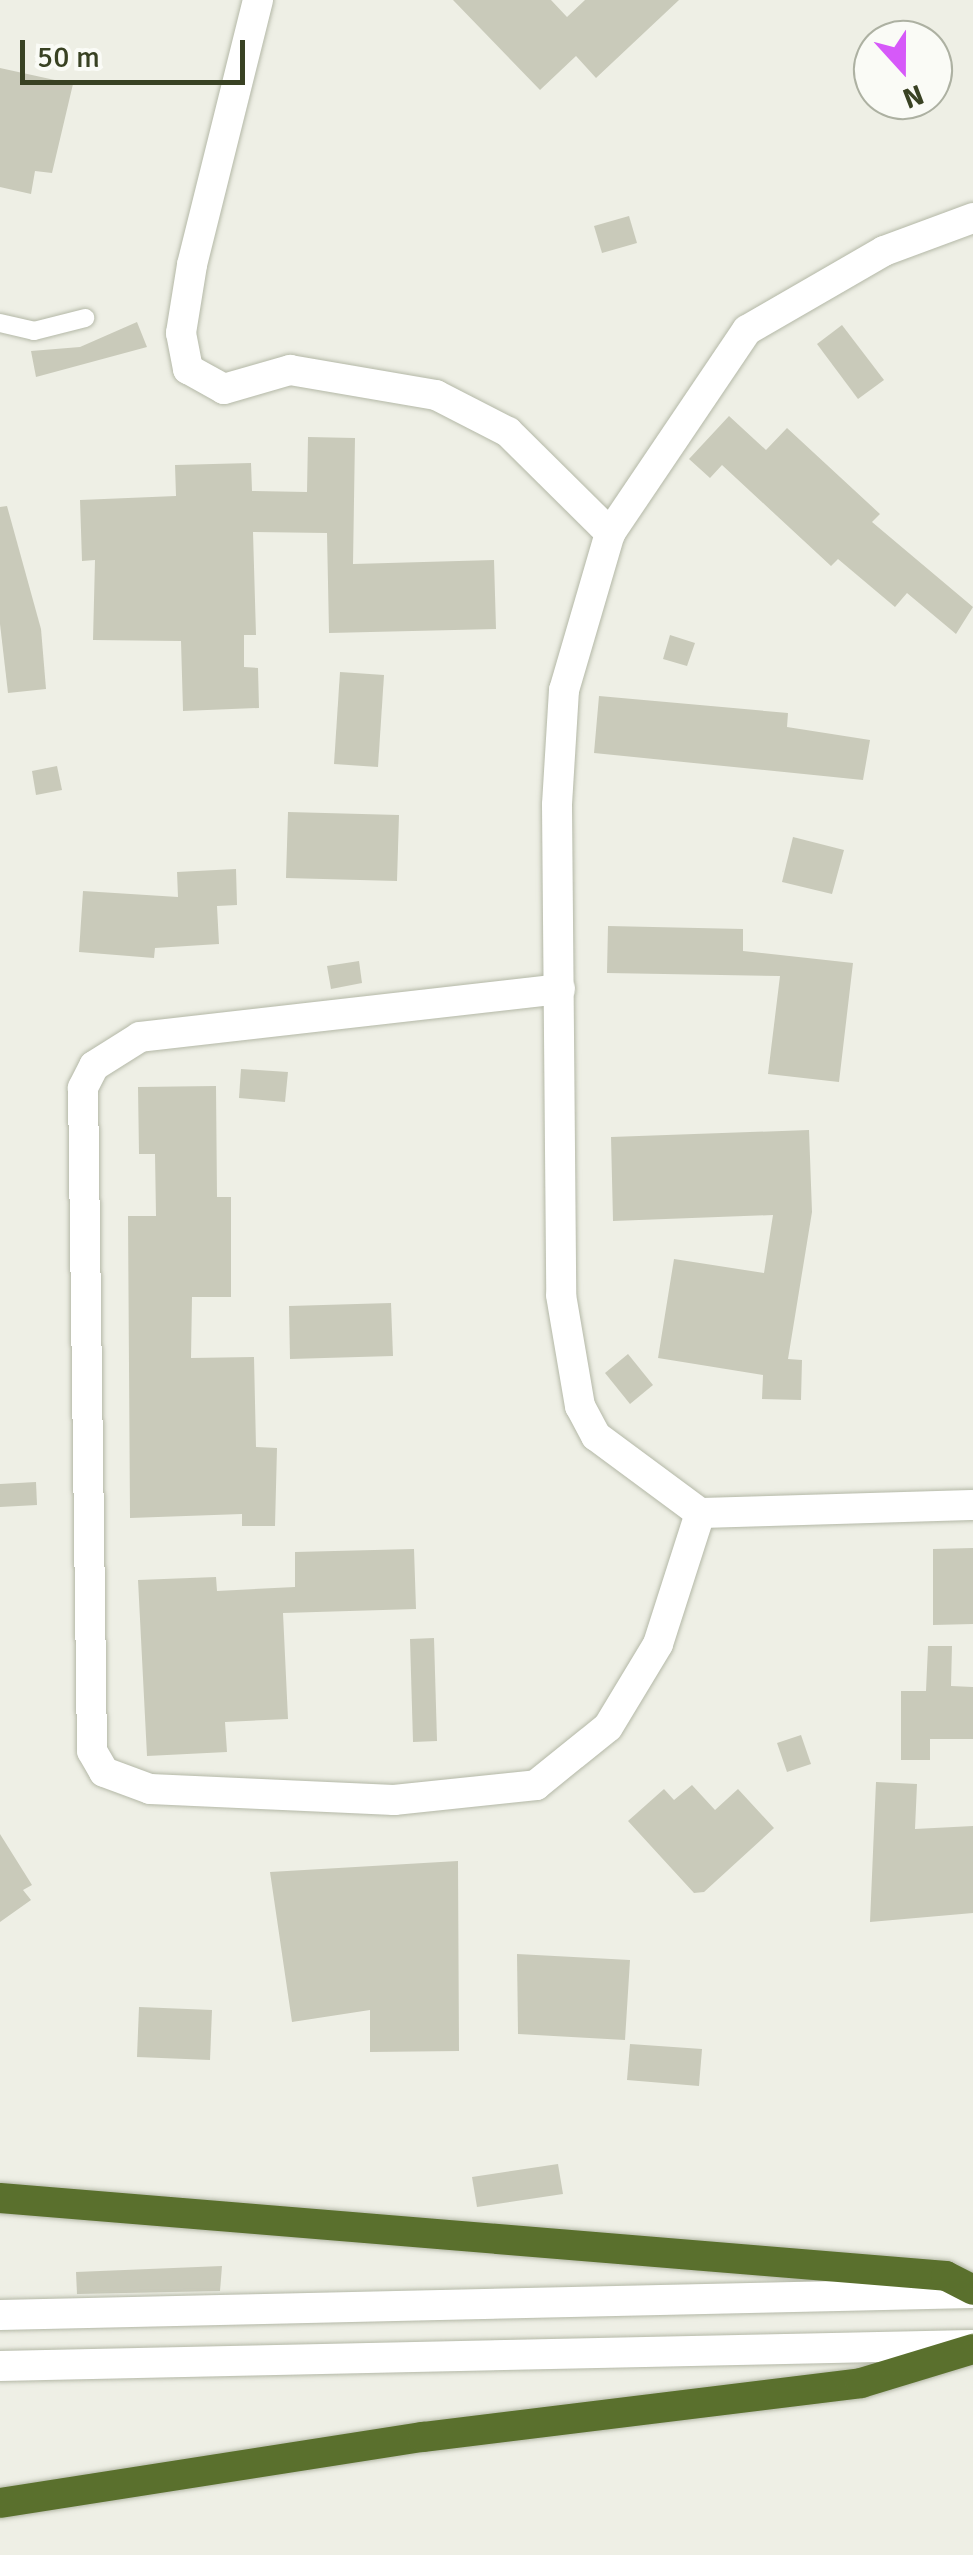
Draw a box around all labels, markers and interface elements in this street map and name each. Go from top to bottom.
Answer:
scale bar [25,20,250,82]
north arrow [853,20,953,120]
text: 50 m [37,39,100,76]
text: N [898,77,928,115]

